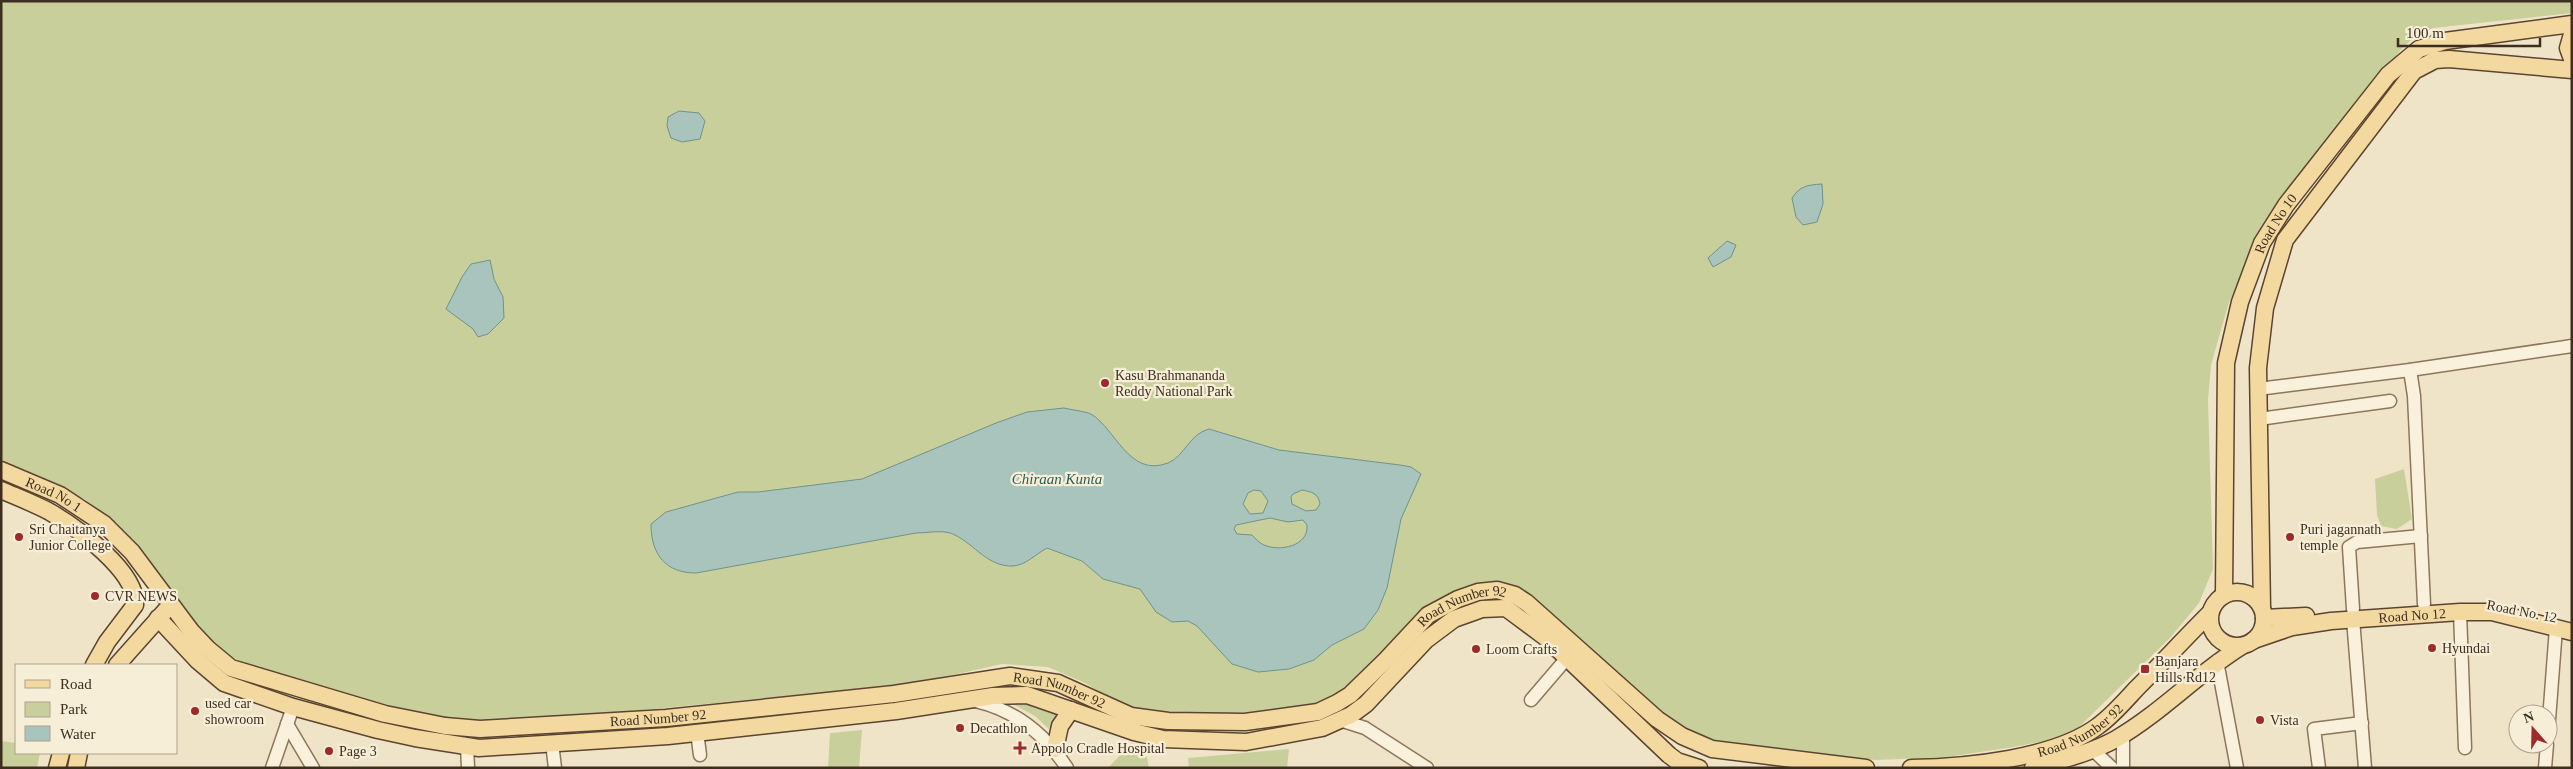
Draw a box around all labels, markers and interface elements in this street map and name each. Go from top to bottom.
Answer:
scale bar [2398,15,2540,47]
text: 100 m [2406,25,2444,41]
street label: Road No 10 [2252,191,2300,256]
place label: Kasu Brahmananda Reddy National Park [1115,368,1232,399]
marker: Kasu Brahmananda Reddy National Park [1099,377,1111,389]
water label: Chiraan Kunta [1012,471,1102,487]
street label: Road No 1 [23,474,84,515]
place label: Sri Chaitanya Junior College [29,522,111,553]
place label: Puri jagannath temple [2300,522,2381,553]
marker: Sri Chaitanya Junior College [13,531,25,543]
marker: Puri jagannath temple [2284,531,2296,543]
street label: Road Number 92 [1414,583,1508,630]
place label: CVR NEWS [105,589,177,604]
marker: CVR NEWS [89,590,101,602]
street label: Road No. 12 [2486,597,2558,626]
street label: Road No 12 [2378,606,2447,626]
place label: Hyundai [2442,641,2490,656]
place label: Loom Crafts [1486,642,1557,657]
marker: Hyundai [2426,642,2438,654]
marker: Loom Crafts [1470,643,1482,655]
place label: Banjara Hills Rd12 [2155,654,2216,685]
marker: Banjara Hills Rd12 [2139,663,2151,675]
legend [15,664,178,754]
street label: Road Number 92 [1012,670,1107,711]
text: Road [60,676,92,692]
place label: used car showroom [205,696,264,727]
text: Park [60,701,88,717]
street label: Road Number 92 [2036,701,2126,760]
north arrow [2508,704,2558,754]
marker: used car showroom [189,705,201,717]
street label: Road Number 92 [610,707,707,729]
text: N [2521,708,2536,726]
place label: Vista [2270,713,2299,728]
marker: Vista [2254,714,2266,726]
place label: Decathlon [970,721,1028,736]
marker: Decathlon [954,722,966,734]
text: Water [60,726,95,742]
marker: Appolo Cradle Hospital [1013,741,1027,755]
place label: Appolo Cradle Hospital [1031,741,1165,756]
place label: Page 3 [339,744,377,759]
marker: Page 3 [323,745,335,757]

